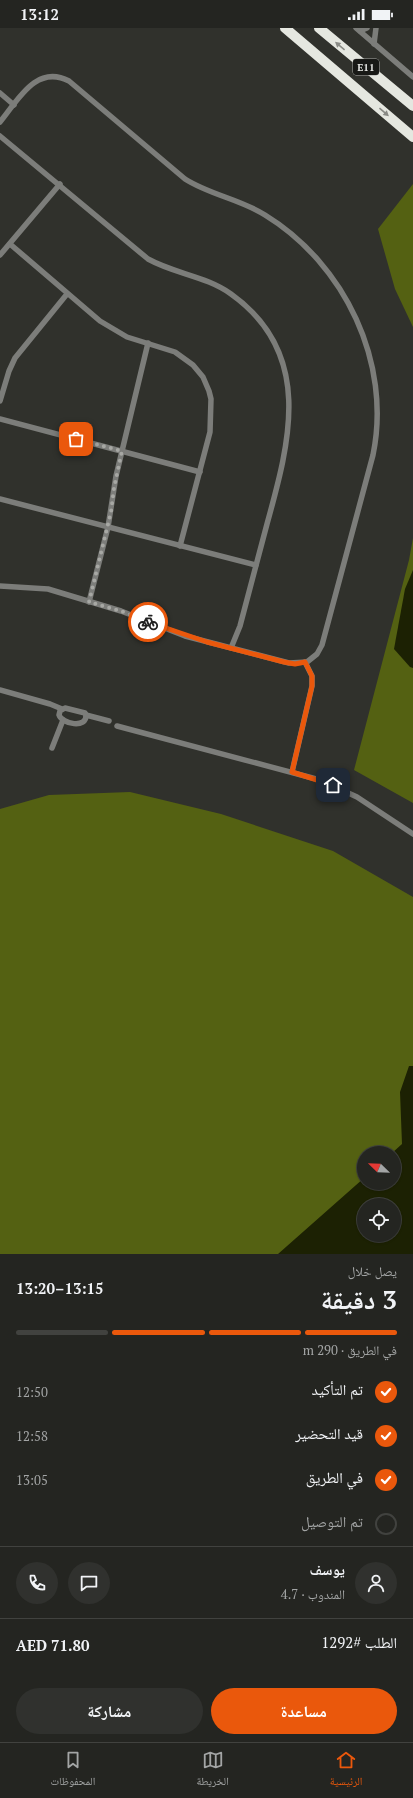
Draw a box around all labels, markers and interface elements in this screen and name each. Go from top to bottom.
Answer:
text: 13:12 [20,4,59,24]
one-way arrow [335,41,345,50]
road number: E11 [353,59,379,75]
one-way arrow [379,108,390,117]
pin [59,422,93,456]
icon: bag [65,428,87,450]
courier [128,602,168,642]
icon: bike [137,611,159,633]
pin [316,768,350,802]
icon: home [322,774,344,796]
north arrow [357,1146,401,1190]
map controls [357,1146,401,1242]
button: locate [357,1198,401,1242]
text: يصل خلال [348,1262,397,1280]
text: 13:15–13:20 [16,1278,103,1298]
text: 3 دقيقة [321,1282,397,1316]
text: في الطريق · 290 m [303,1341,397,1359]
text: تم التأكيد [312,1379,363,1399]
icon: check [375,1381,397,1403]
text: 12:50 [16,1383,48,1401]
text: قيد التحضير [295,1423,363,1443]
icon: check [375,1425,397,1447]
text: 12:58 [16,1427,48,1445]
text: في الطريق [306,1467,363,1487]
icon: check [375,1469,397,1491]
text: 13:05 [16,1471,48,1489]
text: تم التوصيل [301,1511,363,1531]
text: يوسف [310,1559,345,1579]
button: phone [16,1562,58,1604]
button: chat [68,1562,110,1604]
button: person [355,1562,397,1604]
text: المندوب · 4.7 [281,1585,345,1603]
text: الطلب #1292 [321,1632,397,1652]
text: AED 71.80 [16,1635,89,1655]
button: مشاركة [16,1688,203,1734]
button: مساعدة [211,1688,397,1734]
tab: المحفوظات [51,1749,95,1792]
tab: الخريطة [196,1749,229,1792]
tab: الرئيسية [330,1749,362,1792]

